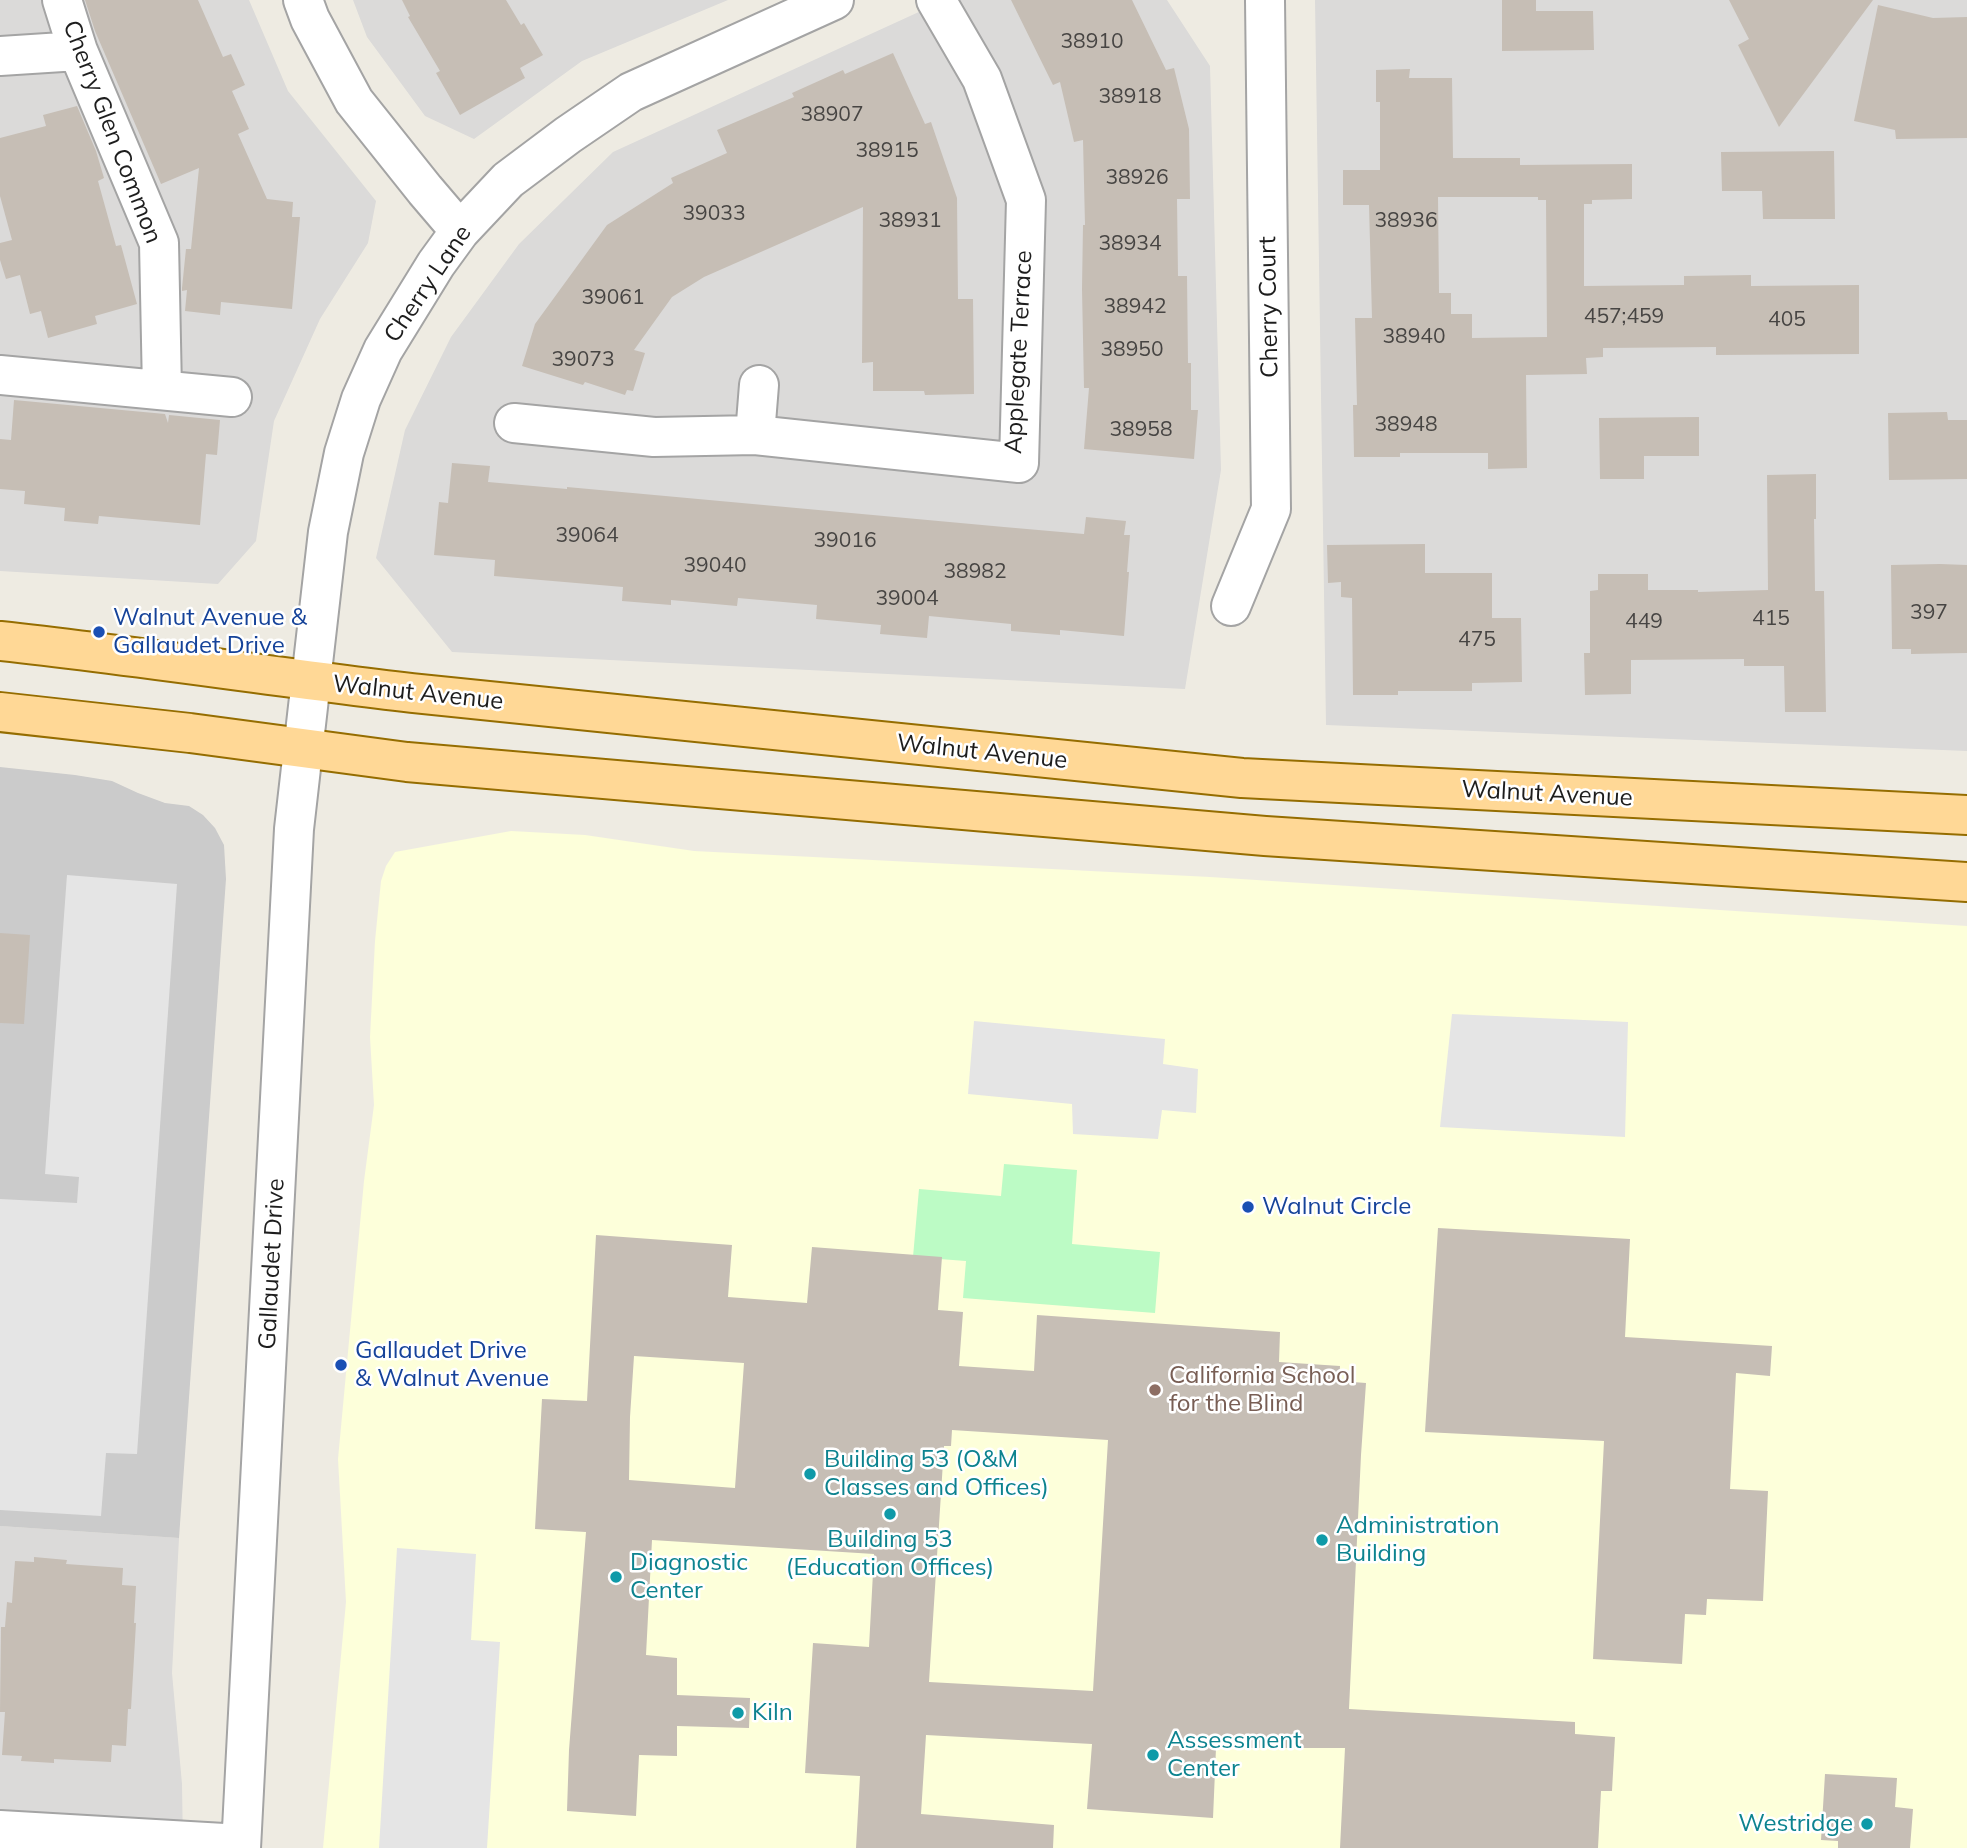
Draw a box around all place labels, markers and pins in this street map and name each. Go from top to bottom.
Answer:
place label: Walnut Avenue & Gallaudet Drive [113,604,307,660]
marker: Walnut Avenue & Gallaudet Drive [91,624,107,640]
place label: Walnut Circle [1262,1193,1411,1221]
marker: Walnut Circle [1240,1199,1256,1215]
place label: Gallaudet Drive & Walnut Avenue [355,1337,549,1393]
marker: Gallaudet Drive & Walnut Avenue [333,1357,349,1373]
place label: California School for the Blind [1169,1362,1355,1418]
marker: California School for the Blind [1147,1382,1163,1398]
place label: Building 53 (O&M Classes and Offices) [824,1446,1049,1502]
marker: Building 53 (O&M Classes and Offices) [802,1466,818,1482]
marker: Building 53 (Education Offices) [882,1506,898,1522]
place label: Administration Building [1336,1512,1500,1568]
place label: Building 53 (Education Offices) [786,1526,994,1582]
marker: Administration Building [1314,1532,1330,1548]
place label: Diagnostic Center [630,1549,748,1605]
marker: Diagnostic Center [608,1569,624,1585]
place label: Kiln [752,1699,793,1727]
marker: Kiln [730,1705,746,1721]
place label: Assessment Center [1167,1727,1302,1783]
marker: Assessment Center [1145,1747,1161,1763]
place label: Westridge [1738,1810,1853,1838]
marker: Westridge [1859,1816,1875,1832]

